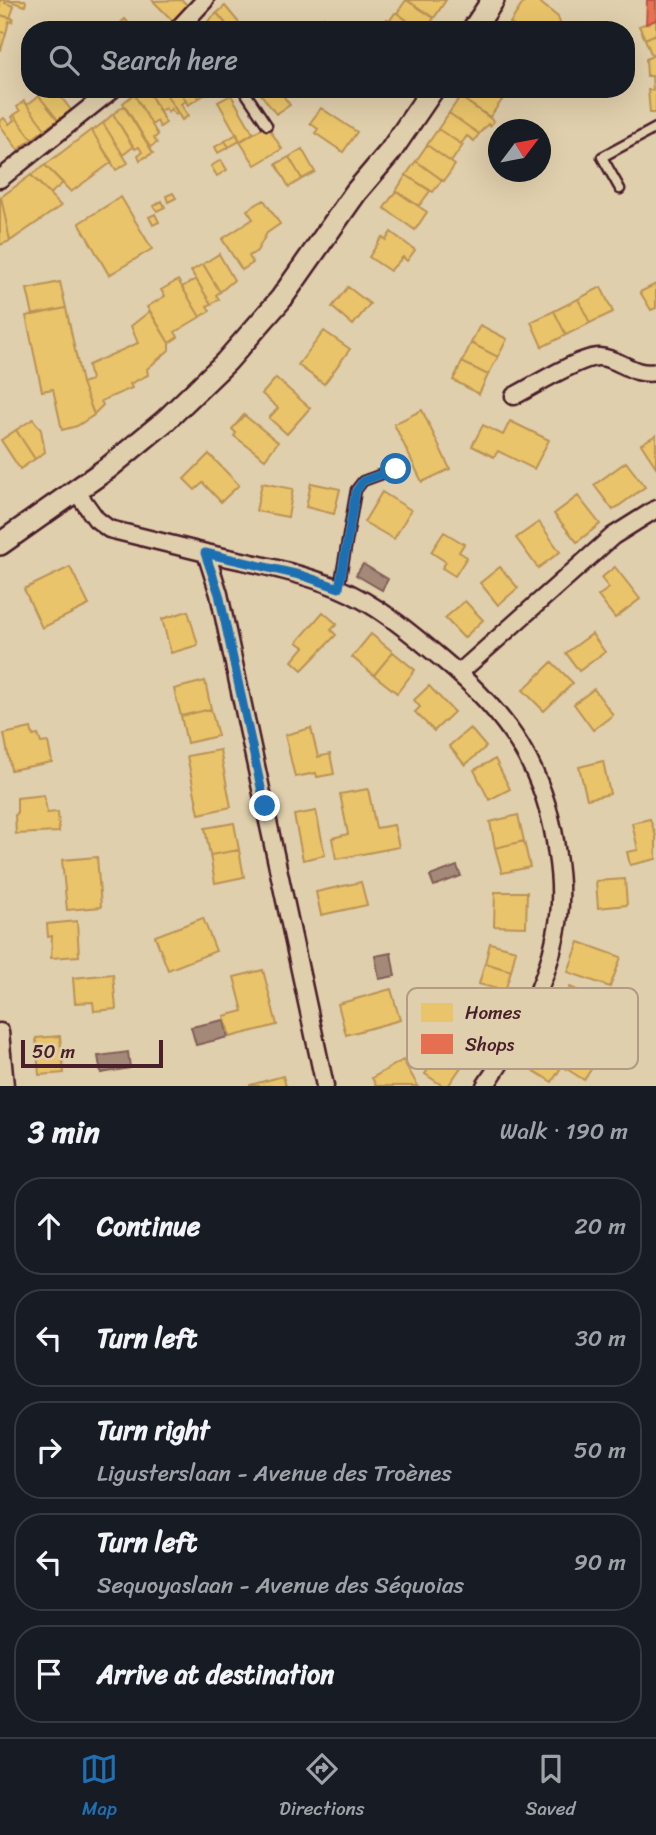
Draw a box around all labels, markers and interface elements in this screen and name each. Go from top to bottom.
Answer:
search box [21,21,635,98]
text: Search here [101,37,238,83]
icon: search [45,41,83,79]
north arrow [488,119,551,182]
route start [380,453,411,484]
route end [249,790,280,821]
legend [407,988,638,1069]
text: Homes [465,996,521,1029]
text: Shops [465,1028,515,1061]
text: 50 m [32,1035,75,1068]
scale bar [21,1037,163,1069]
text: 3 min [28,1105,100,1159]
text: Walk · 190 m [500,1111,628,1152]
text: Continue [97,1203,200,1249]
text: 20 m [575,1206,626,1247]
icon: ahead [30,1207,68,1245]
text: Turn left [97,1315,197,1361]
text: 30 m [575,1318,626,1359]
icon: left [30,1319,68,1357]
text: Turn right [97,1407,210,1453]
text: 50 m [574,1430,626,1471]
icon: right [30,1431,68,1469]
text: Ligusterslaan - Avenue des Troènes [97,1453,452,1494]
text: Turn left [97,1519,197,1565]
text: 90 m [574,1542,626,1583]
icon: left [30,1543,68,1581]
text: Sequoyaslaan - Avenue des Séquoias [97,1565,464,1606]
text: Arrive at destination [97,1651,334,1697]
icon: arrive [30,1655,68,1693]
tab: Map [80,1750,118,1825]
tab: Directions [279,1750,365,1825]
tab: Saved [525,1750,576,1825]

